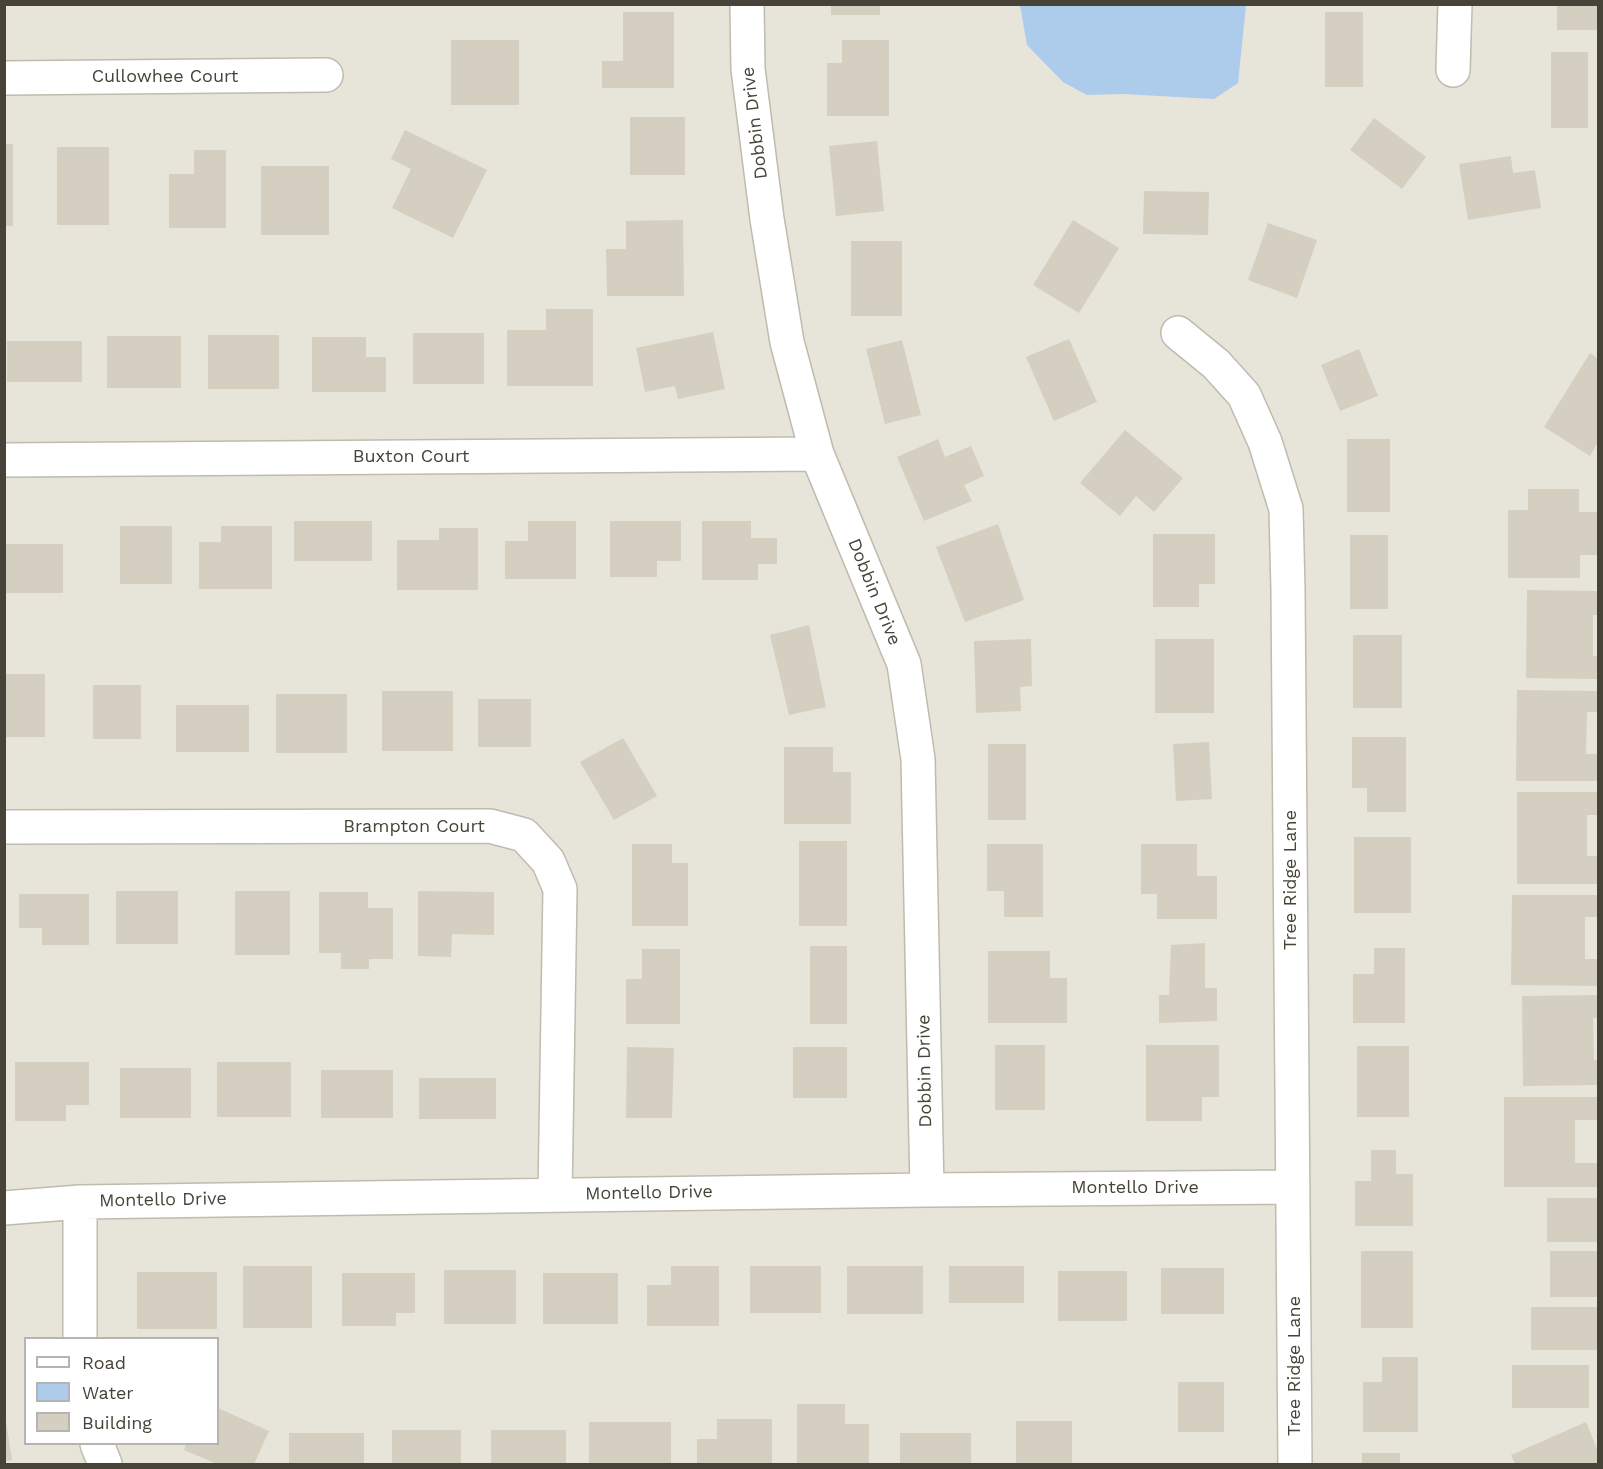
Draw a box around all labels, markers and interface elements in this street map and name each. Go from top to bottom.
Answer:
street label: Cullowhee Court [92,66,238,88]
street label: Dobbin Drive [737,66,773,180]
street label: Buxton Court [353,446,469,468]
street label: Dobbin Drive [843,535,905,649]
street label: Tree Ridge Lane [1280,810,1302,950]
street label: Brampton Court [343,816,485,838]
street label: Dobbin Drive [913,1014,937,1128]
street label: Montello Drive [1071,1177,1199,1199]
street label: Montello Drive [585,1181,713,1205]
street label: Montello Drive [99,1188,227,1212]
street label: Tree Ridge Lane [1284,1296,1306,1436]
legend [24,1337,219,1445]
text: Road [82,1352,126,1373]
text: Water [82,1382,134,1403]
text: Building [82,1412,152,1433]

